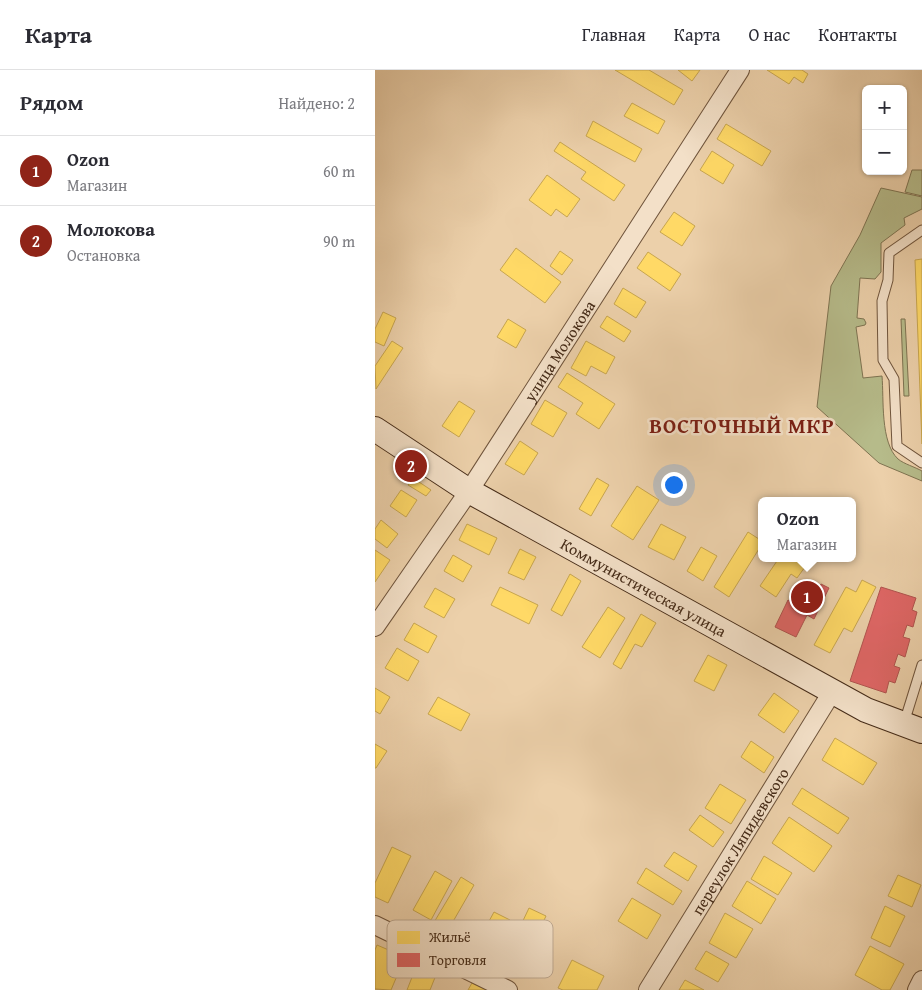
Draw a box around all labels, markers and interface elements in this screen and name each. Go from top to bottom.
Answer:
text: Карта [25,17,92,52]
text: Главная [582,21,646,48]
text: Карта [674,21,720,48]
text: О нас [748,21,790,48]
text: Контакты [818,21,897,48]
map controls [862,85,907,175]
button: + [862,85,907,130]
text: Рядом [20,87,83,118]
text: Найдено: 2 [278,91,355,115]
button: − [862,130,907,175]
text: Ozon [67,145,109,173]
text: 1 [32,159,40,183]
text: 60 m [323,159,355,183]
text: Магазин [67,173,127,197]
text: Молокова [67,215,155,243]
text: 2 [32,229,40,253]
text: 90 m [323,229,355,253]
text: Остановка [67,243,140,267]
street label: улица Молокова [517,295,601,407]
district label: ВОСТОЧНЫЙ МКР [649,410,835,441]
pin: 2 [395,447,427,485]
your location [661,472,687,498]
popup [758,497,856,562]
text: Ozon [777,504,819,532]
street label: Коммунистическая улица [556,532,731,643]
text: Магазин [777,532,837,556]
pin: 1 [791,578,823,616]
street label: переулок Ляпидевского [685,763,795,919]
legend [387,920,553,978]
text: Жильё [428,927,471,947]
text: Торговля [429,950,486,970]

